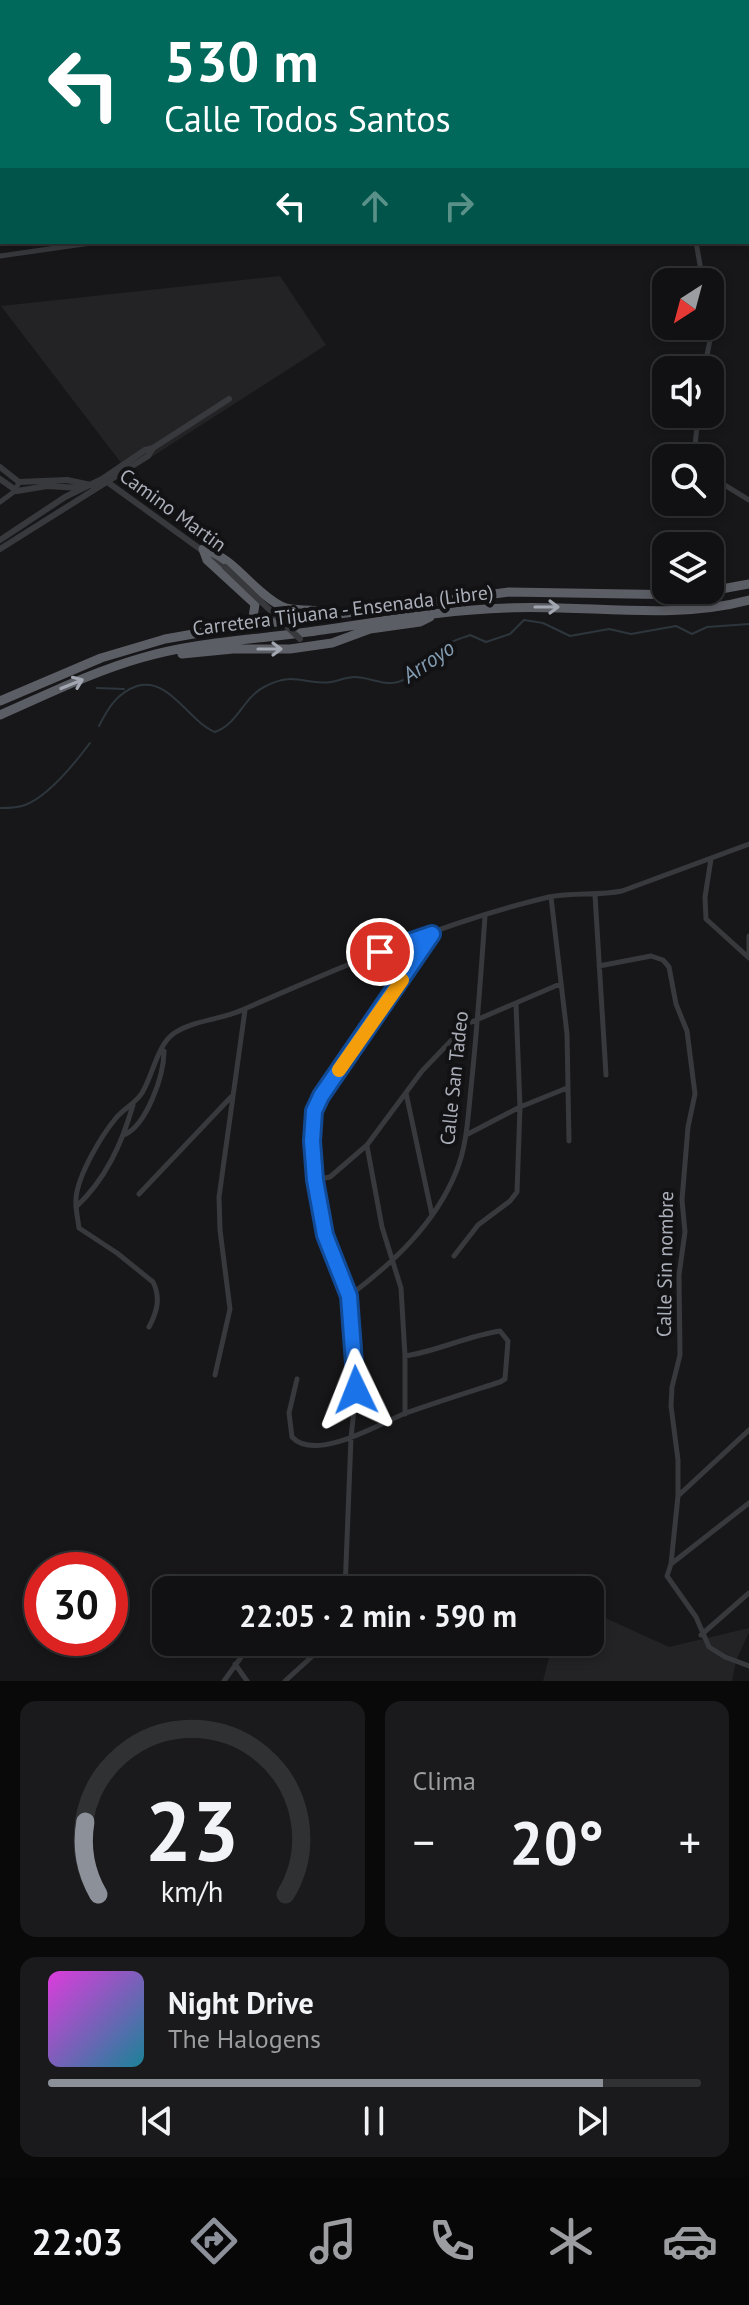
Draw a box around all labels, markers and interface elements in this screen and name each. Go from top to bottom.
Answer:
text: 530 m [164,25,319,97]
icon: left [32,32,136,136]
text: Calle Todos Santos [164,95,451,142]
icon: left [269,184,313,228]
icon: ahead [353,184,397,228]
icon: right [437,184,481,228]
north arrow [652,268,724,340]
map controls [652,268,724,604]
button: sound [652,356,724,428]
button: search [652,444,724,516]
street label: Camino Martin [114,463,232,557]
button: layers [652,532,724,604]
street label: Carretera Tijuana - Ensenada (Libre) [191,579,495,641]
one-way arrow [533,599,560,615]
water label: Arroyo [396,633,460,689]
one-way arrow [256,641,283,657]
one-way arrow [59,676,84,690]
pin [346,918,414,986]
icon: arrive [358,930,402,974]
street label: Calle San Tadeo [434,1010,474,1146]
street label: Calle Sin nombre [651,1191,679,1337]
position arrow [314,1348,398,1432]
speed limit sign: 30 [24,1552,128,1656]
text: 22:05 · 2 min · 590 m [239,1596,517,1635]
text: Clima [413,1764,476,1797]
text: 23 [145,1776,239,1884]
text: 20° [510,1803,604,1881]
text: − [413,1813,435,1870]
text: + [679,1813,701,1870]
text: km/h [161,1873,224,1910]
text: Night Drive [168,1983,314,2022]
text: The Halogens [168,2022,321,2055]
icon: previous [135,2099,179,2143]
icon: pause [352,2099,396,2143]
icon: next [570,2099,614,2143]
icon: directions [186,2213,242,2269]
icon: music [305,2213,361,2269]
icon: phone [424,2213,480,2269]
icon: climate [543,2213,599,2269]
icon: car [662,2213,718,2269]
text: 22:03 [31,2218,123,2265]

